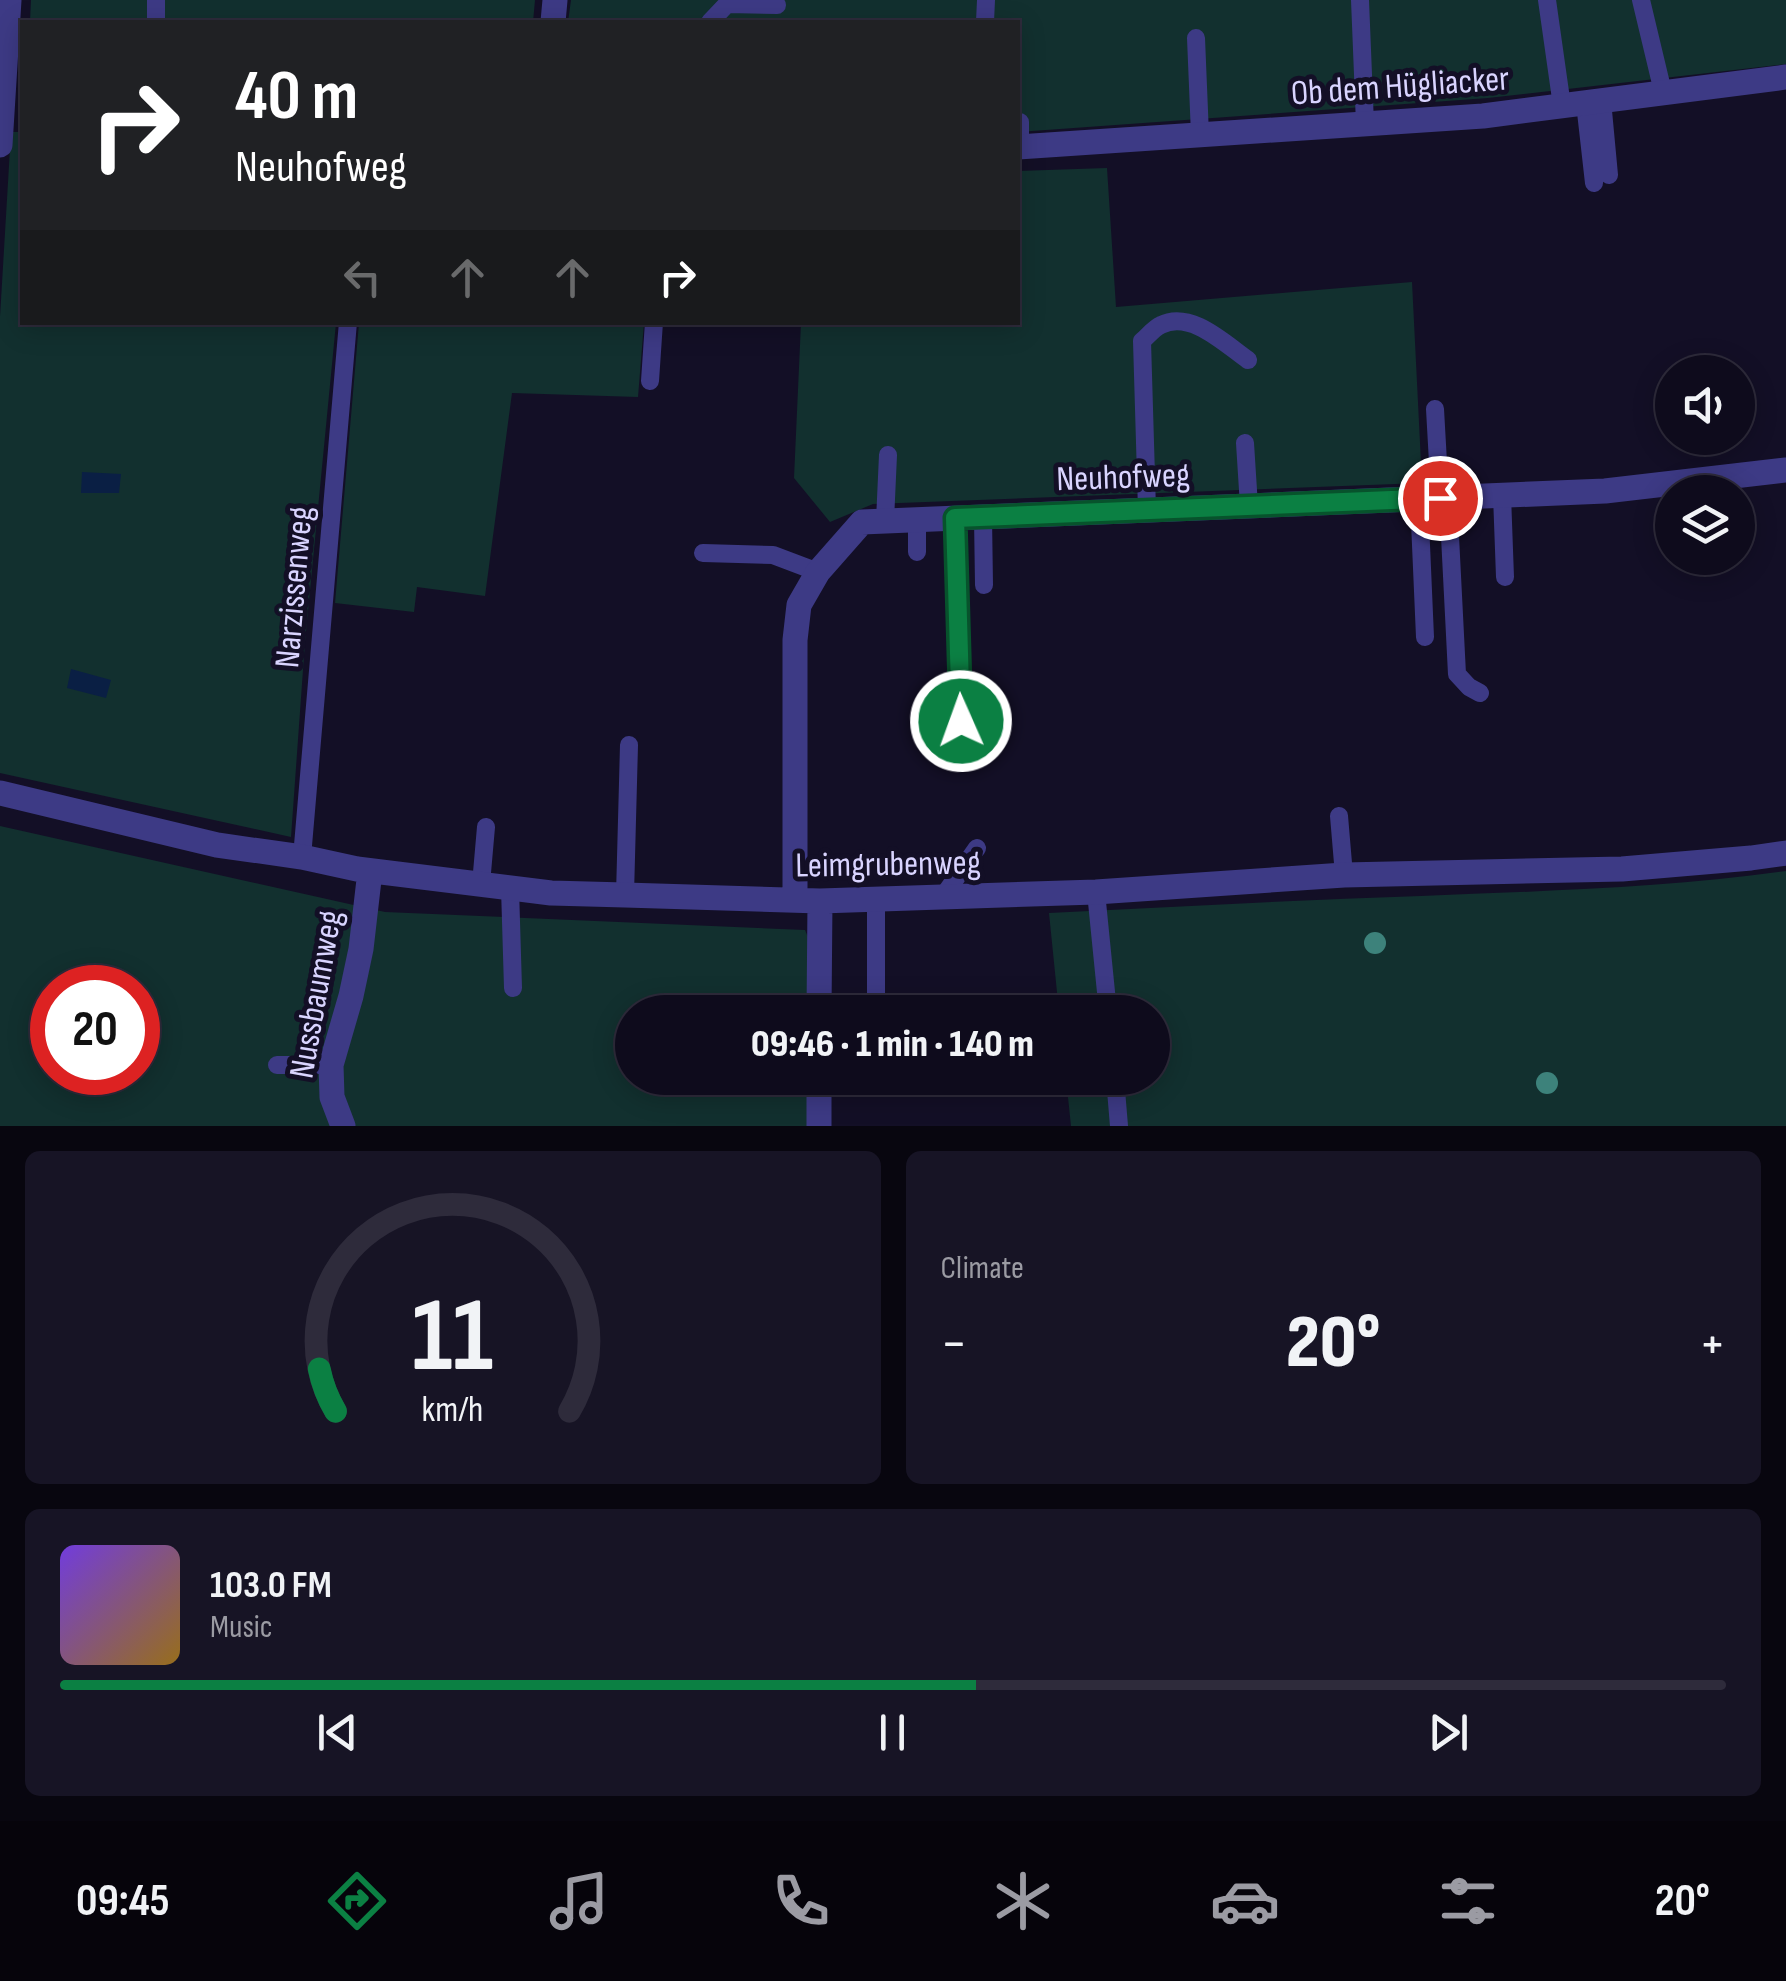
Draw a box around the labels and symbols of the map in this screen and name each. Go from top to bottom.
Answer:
street label: Ob dem Hügliacker [1290,57,1511,116]
street label: Neuhofweg [1056,454,1191,501]
pin [1398,456,1483,541]
street label: Narzissenweg [266,505,323,670]
position arrow [909,669,1013,773]
street label: Leimgrubenweg [795,841,981,888]
street label: Nussbaumweg [281,907,352,1082]
speed limit sign: 20 [30,965,160,1095]

